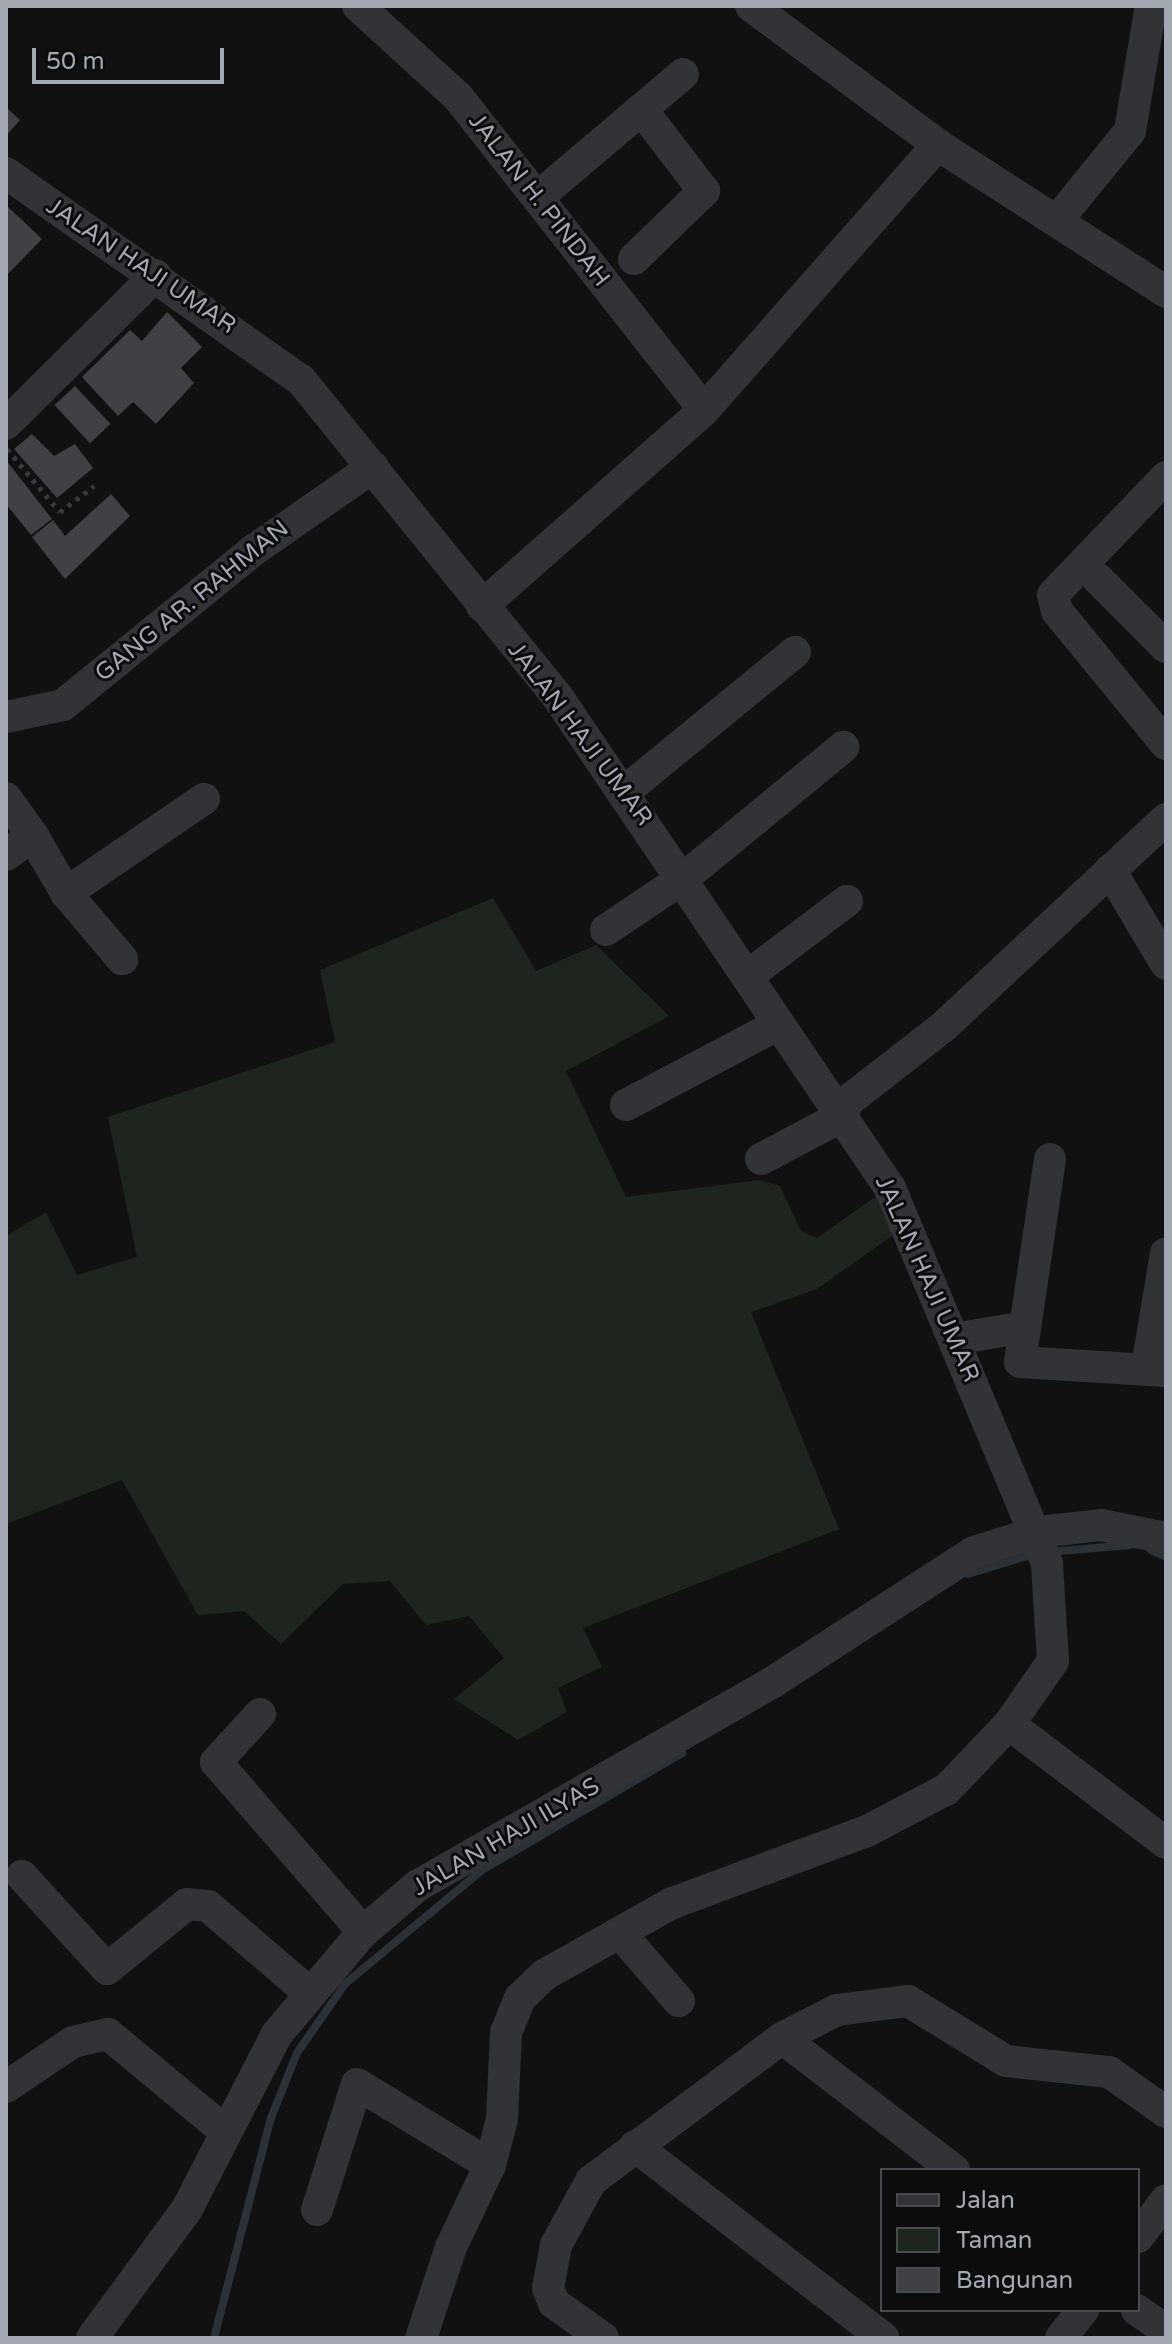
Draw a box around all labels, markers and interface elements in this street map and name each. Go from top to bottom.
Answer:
scale bar [36,32,228,82]
text: 50 m [46,47,104,76]
street label: JALAN H. PINDAH [462,107,616,293]
street label: JALAN HAJI UMAR [41,192,241,340]
street label: GANG AR. RAHMAN [89,514,295,688]
street label: JALAN HAJI UMAR [502,636,658,832]
street label: JALAN HAJI UMAR [869,1172,985,1386]
street label: JALAN HAJI ILYAS [407,1772,605,1902]
legend [880,2168,1140,2312]
text: Jalan [956,2186,1015,2215]
text: Taman [956,2226,1032,2255]
text: Bangunan [956,2266,1073,2295]

